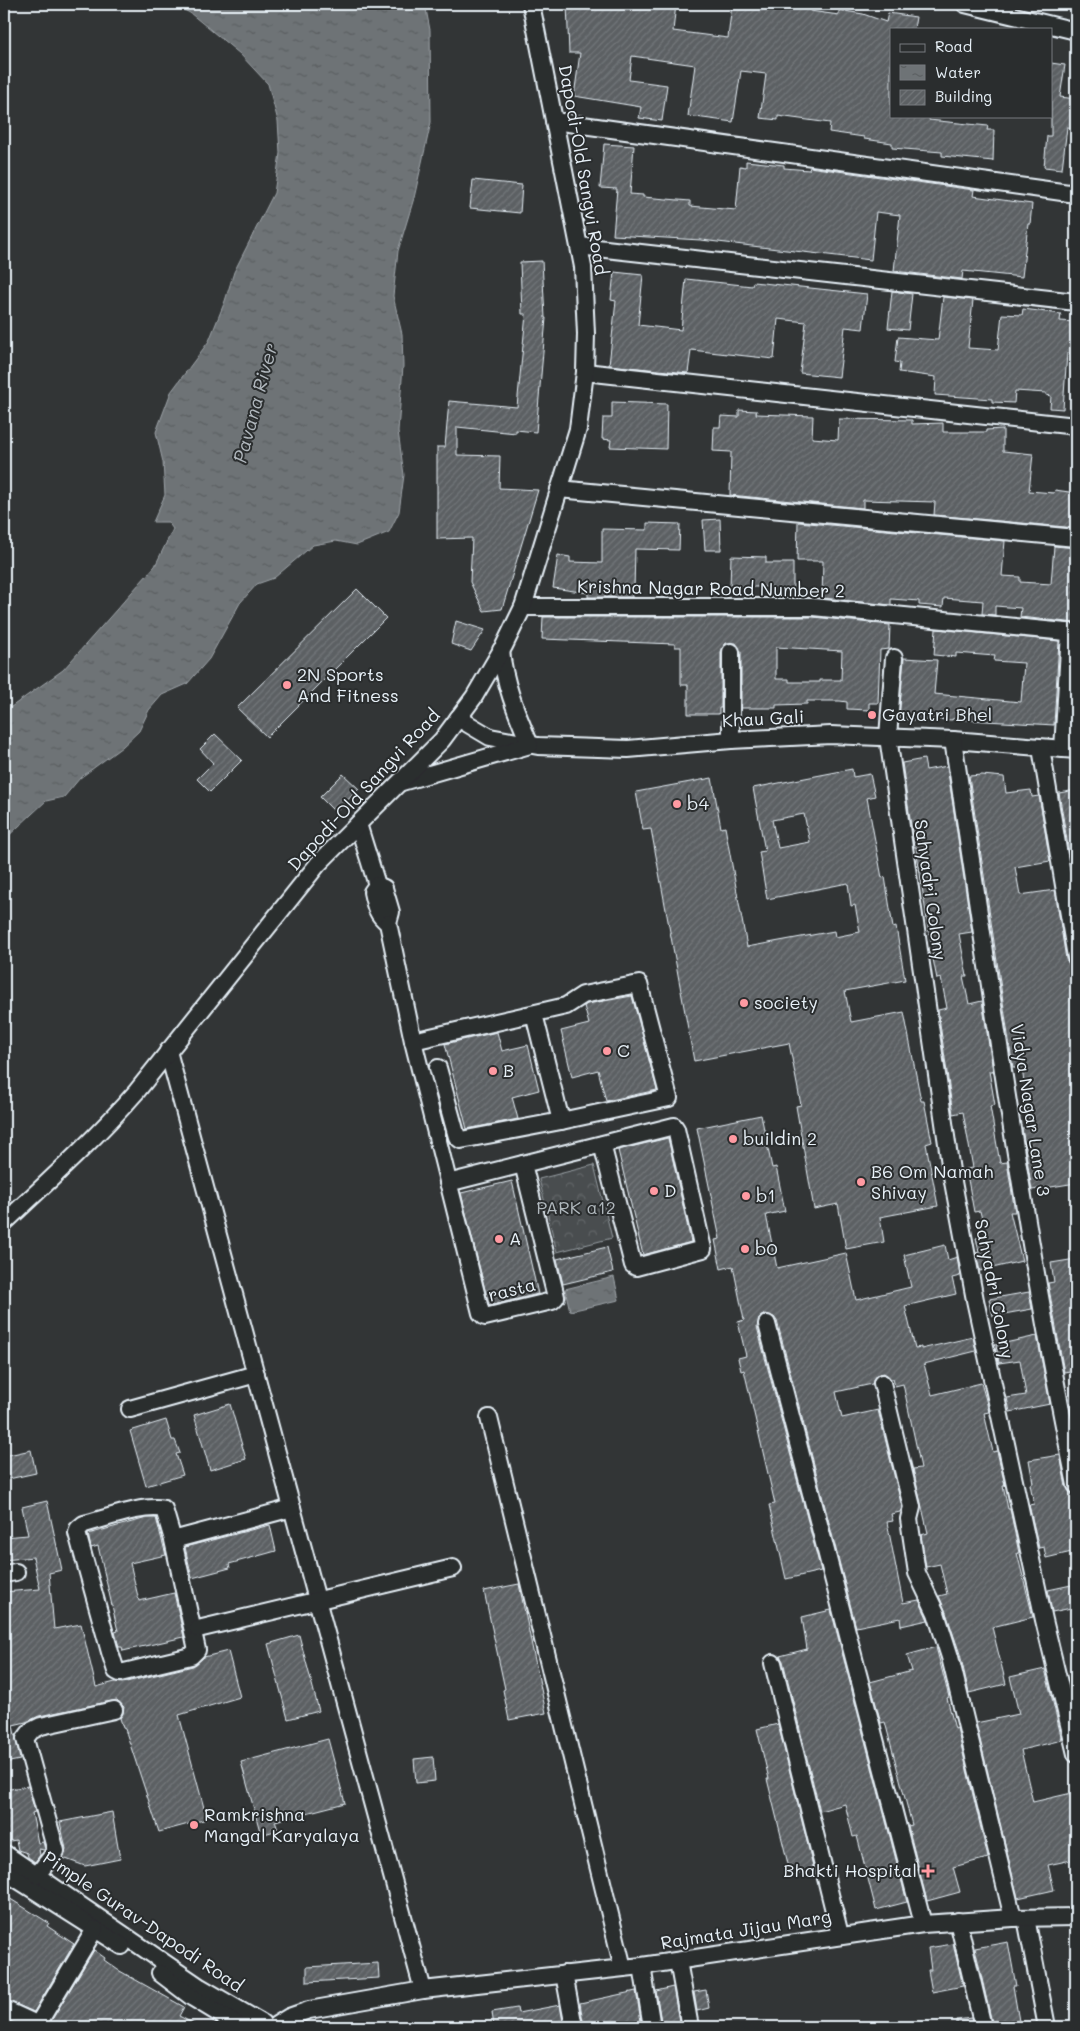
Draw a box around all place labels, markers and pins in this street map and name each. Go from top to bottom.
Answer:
place label: 2N Sports And Fitness [297,662,399,707]
marker: 2N Sports And Fitness [281,679,293,691]
place label: Gayatri Bhel [882,702,992,726]
marker: Gayatri Bhel [866,709,878,721]
place label: b4 [687,791,709,815]
marker: b4 [671,798,683,810]
place label: society [754,990,818,1014]
marker: society [738,997,750,1009]
place label: C [617,1038,630,1062]
marker: C [601,1045,613,1057]
place label: B [503,1058,514,1082]
marker: B [487,1065,499,1077]
place label: buildin 2 [743,1126,817,1150]
marker: buildin 2 [727,1133,739,1145]
place label: B6 Om Namah Shivay [871,1159,993,1204]
marker: B6 Om Namah Shivay [855,1176,867,1188]
place label: D [664,1178,676,1202]
place label: b1 [756,1183,776,1207]
marker: D [648,1185,660,1197]
marker: b1 [740,1190,752,1202]
place label: A [509,1226,521,1250]
marker: A [493,1233,505,1245]
place label: b0 [755,1236,778,1260]
marker: b0 [739,1243,751,1255]
place label: Ramkrishna Mangal Karyalaya [204,1802,360,1847]
marker: Ramkrishna Mangal Karyalaya [188,1819,200,1831]
place label: Bhakti Hospital [783,1858,917,1882]
marker: Bhakti Hospital [921,1864,935,1878]

